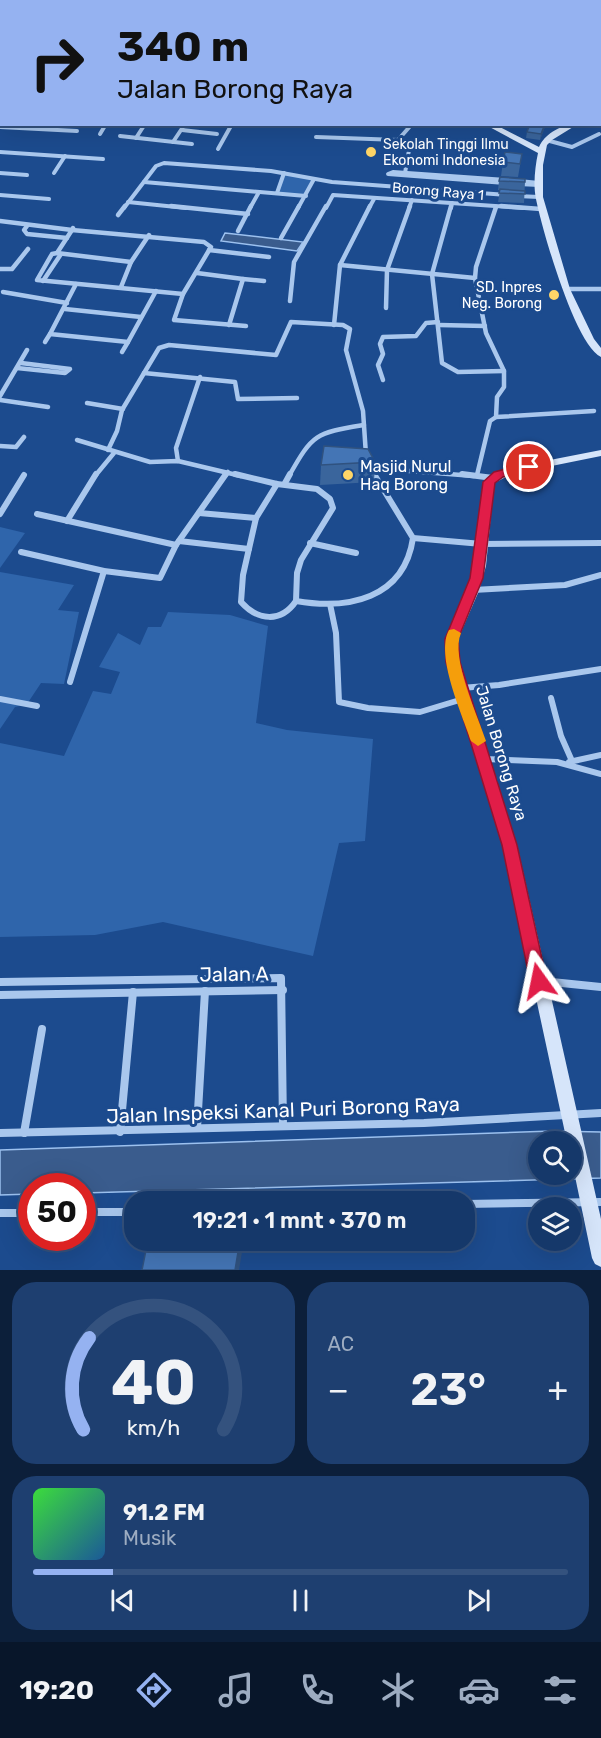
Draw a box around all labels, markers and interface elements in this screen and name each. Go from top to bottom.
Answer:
text: 340 m [117,22,249,72]
icon: right [18,24,96,102]
text: Jalan Borong Raya [117,73,353,105]
place label: Sekolah Tinggi Ilmu Ekonomi Indonesia [383,136,509,169]
marker: Sekolah Tinggi Ilmu Ekonomi Indonesia [364,145,378,159]
street label: Borong Raya 1 [391,179,485,204]
place label: SD. Inpres Neg. Borong [462,279,542,312]
marker: SD. Inpres Neg. Borong [547,288,561,302]
pin [503,441,554,492]
icon: arrive [512,450,545,483]
place label: Masjid Nurul Haq Borong [360,457,451,494]
marker: Masjid Nurul Haq Borong [341,468,355,482]
street label: Jalan Borong Raya [472,683,531,823]
position arrow [507,949,571,1013]
street label: Jalan A [199,961,269,987]
street label: Jalan Inspeksi Kanal Puri Borong Raya [106,1092,460,1128]
map controls [528,1131,582,1251]
button: search [528,1131,582,1185]
speed limit sign: 50 [18,1173,96,1251]
button: layers [528,1197,582,1251]
text: 19:21 · 1 mnt · 370 m [192,1207,407,1234]
text: AC [328,1332,354,1356]
text: 40 [111,1346,196,1420]
text: 23° [410,1363,486,1416]
text: − [328,1370,349,1409]
text: + [547,1370,568,1409]
text: km/h [126,1415,180,1440]
text: 91.2 FM [123,1499,205,1526]
text: Musik [123,1526,176,1550]
icon: previous [106,1584,139,1617]
icon: pause [284,1584,317,1617]
icon: next [462,1584,495,1617]
icon: directions [133,1669,175,1711]
icon: music [215,1669,257,1711]
icon: phone [296,1669,338,1711]
icon: climate [377,1669,419,1711]
icon: car [458,1669,500,1711]
icon: filters [539,1669,581,1711]
text: 19:20 [20,1674,94,1706]

